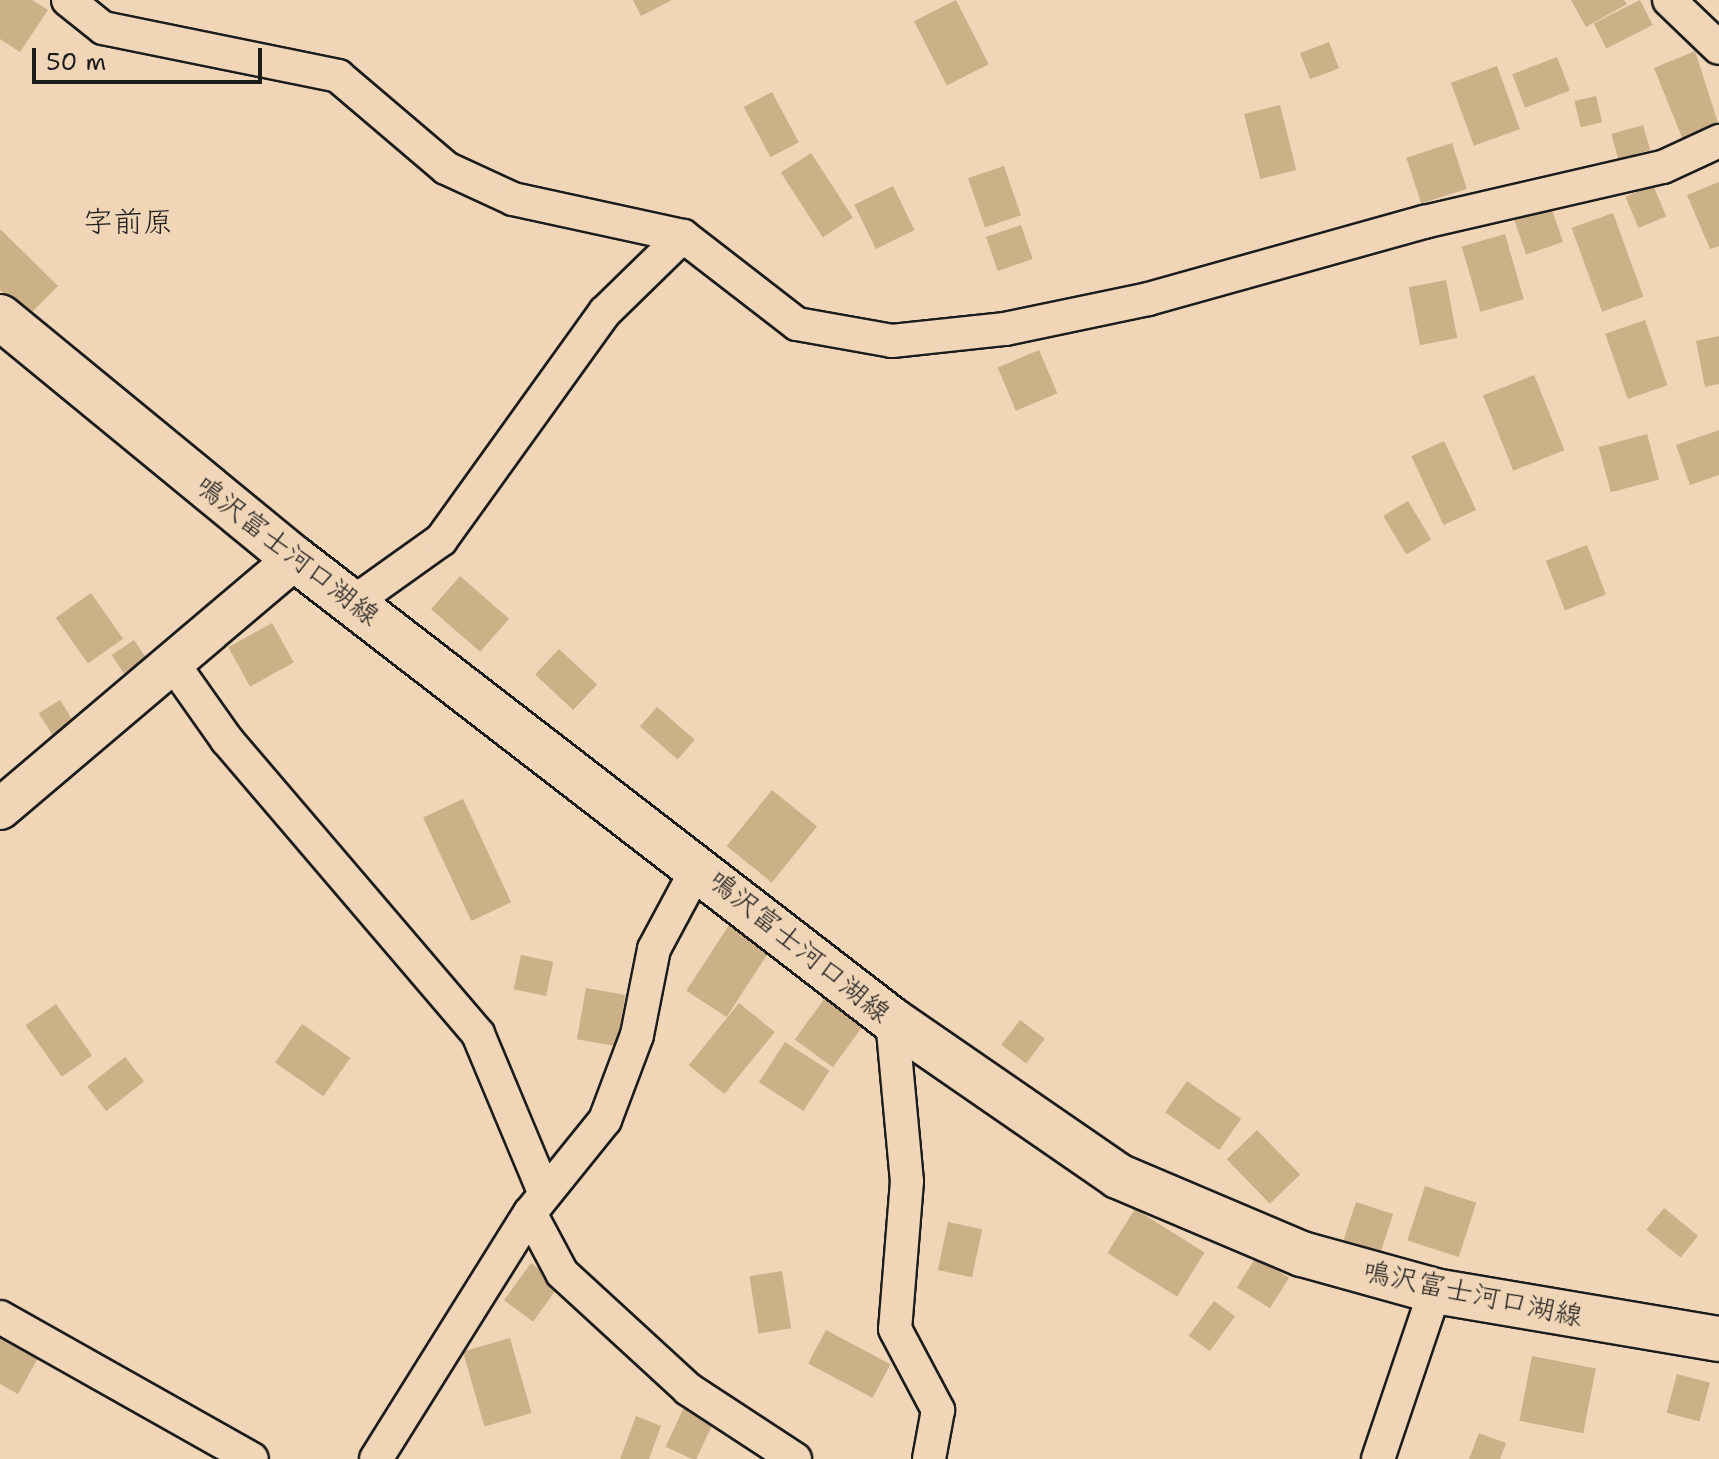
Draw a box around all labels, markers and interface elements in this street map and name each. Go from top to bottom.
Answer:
scale bar [36,32,266,82]
text: 50 m [46,46,106,78]
district label: 字前原 [83,204,173,240]
street label: 鳴沢富士河口湖線 [189,468,387,632]
street label: 鳴沢富士河口湖線 [702,862,898,1030]
street label: 鳴沢富士河口湖線 [1360,1253,1586,1333]

